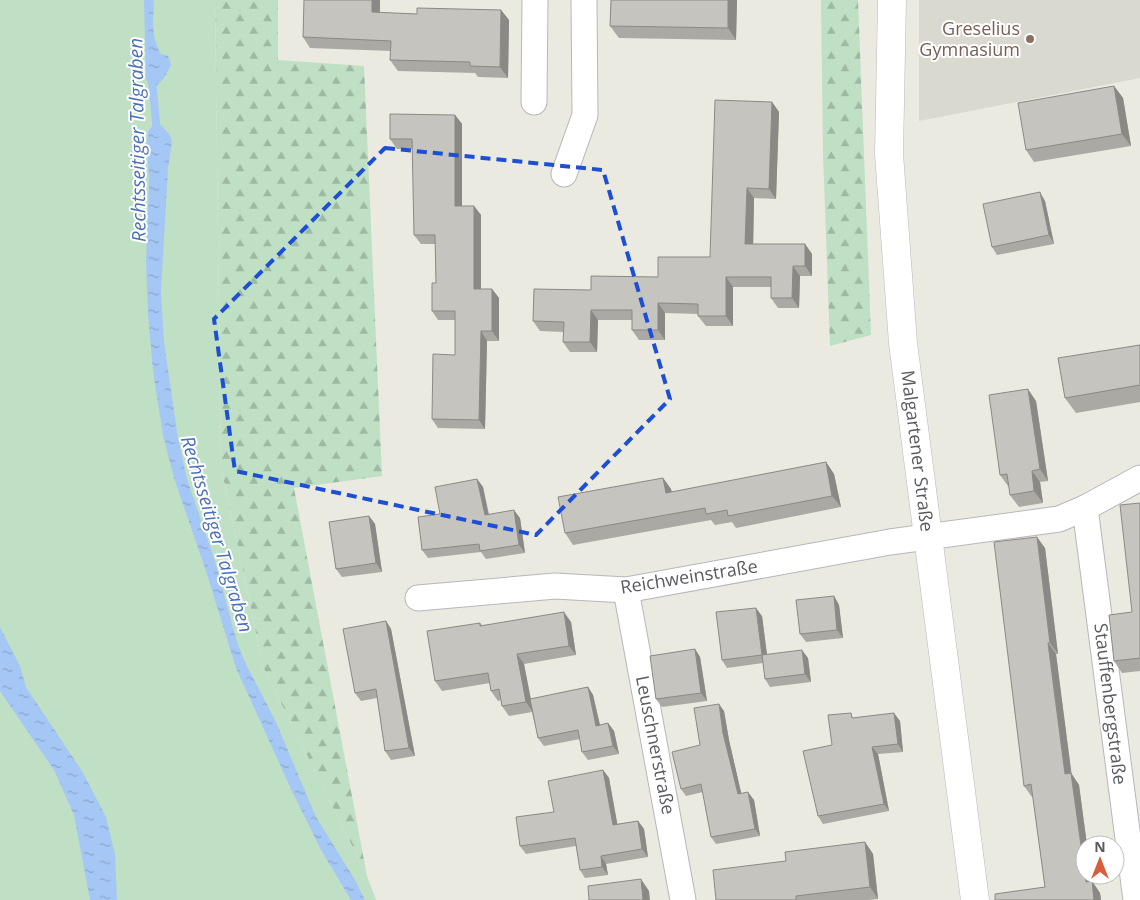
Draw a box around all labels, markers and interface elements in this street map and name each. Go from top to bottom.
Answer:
place label: Greselius Gymnasium [919,16,1020,61]
marker: Greselius Gymnasium [1024,33,1036,45]
water label: Rechtsseitiger Talgraben [122,38,152,242]
street label: Malgartener Straße [896,369,940,533]
water label: Rechtsseitiger Talgraben [175,433,259,635]
street label: Reichweinstraße [618,553,759,599]
street label: Stauffenbergstraße [1089,622,1133,786]
street label: Leuschnerstraße [631,673,681,816]
north arrow [1075,835,1125,885]
text: N [1094,837,1106,856]

